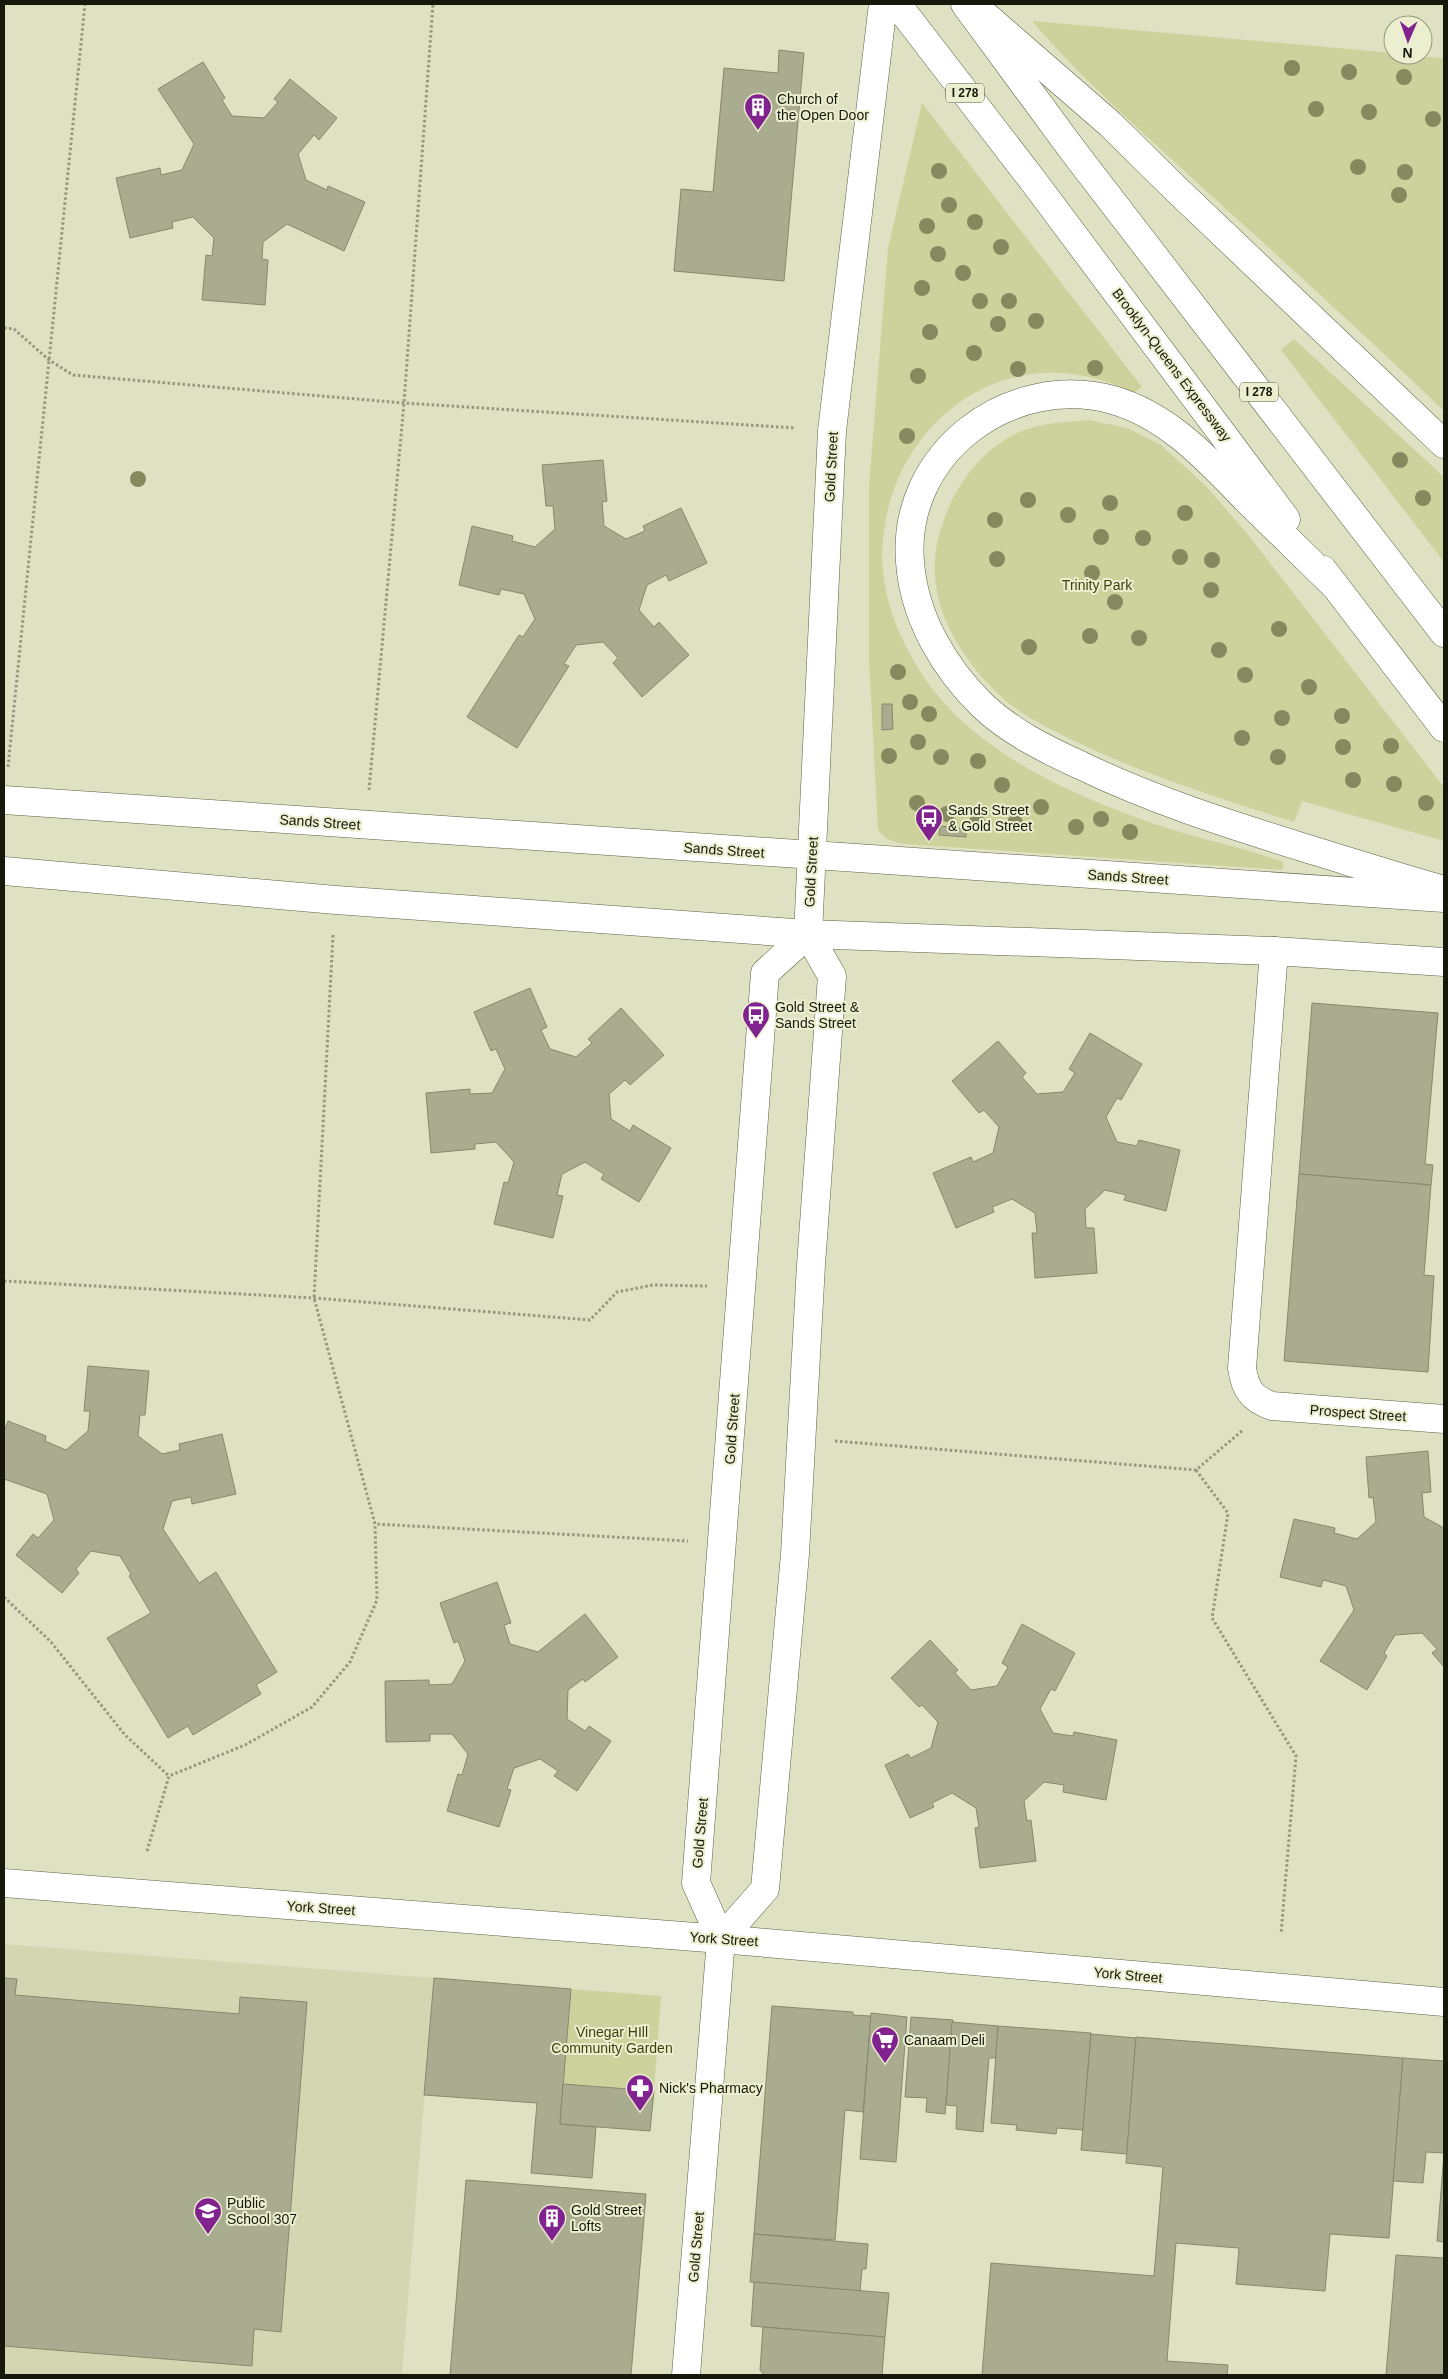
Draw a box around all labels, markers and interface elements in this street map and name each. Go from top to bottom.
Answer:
north arrow [1383,15,1433,65]
text: N [1402,45,1413,61]
road number: I 278 [946,84,984,102]
place label: Church of the Open Door [777,91,869,123]
building icon: Church of the Open Door [743,92,773,131]
street label: Brooklyn-Queens Expressway [1109,285,1235,445]
road number: I 278 [1240,382,1278,402]
street label: Gold Street [821,431,841,503]
park label: Trinity Park [1062,577,1133,593]
place label: Sands Street & Gold Street [948,802,1032,834]
bus stop icon: Sands Street & Gold Street [914,803,944,842]
street label: Sands Street [279,811,361,833]
street label: Gold Street [801,836,821,908]
street label: Sands Street [683,839,765,861]
street label: Sands Street [1087,866,1169,888]
place label: Gold Street & Sands Street [775,999,860,1031]
bus stop icon: Gold Street & Sands Street [741,1000,771,1039]
street label: Gold Street [722,1393,742,1465]
street label: Prospect Street [1309,1402,1407,1424]
street label: Gold Street [689,1797,711,1869]
street label: York Street [286,1898,356,1918]
street label: York Street [689,1929,759,1949]
street label: York Street [1093,1964,1163,1986]
park label: Vinegar HIll Community Garden [551,2024,673,2056]
supermarket icon: Canaam Deli [870,2025,900,2064]
place label: Canaam Deli [904,2032,985,2048]
pharmacy icon: Nick's Pharmacy [625,2073,655,2112]
place label: Nick's Pharmacy [659,2080,763,2096]
place label: Public School 307 [227,2195,297,2227]
school or university icon: Public School 307 [193,2196,223,2235]
place label: Gold Street Lofts [571,2202,642,2234]
building icon: Gold Street Lofts [537,2203,567,2242]
street label: Gold Street [685,2211,707,2283]

